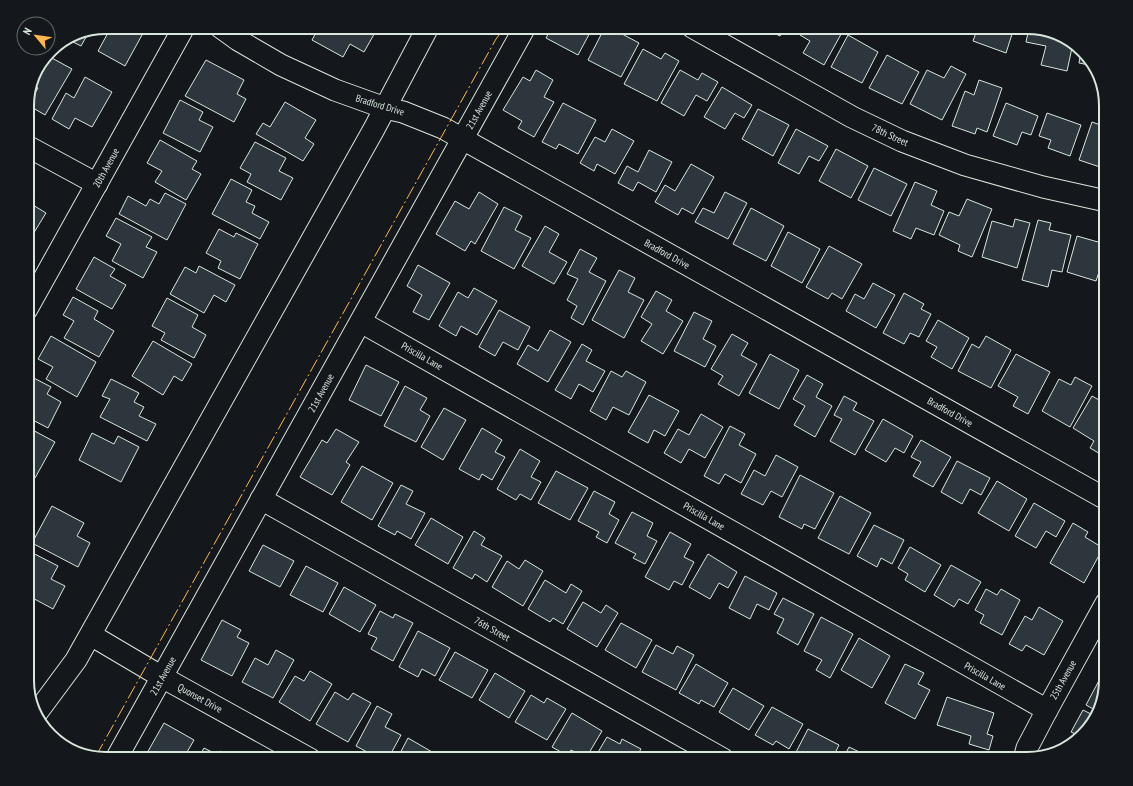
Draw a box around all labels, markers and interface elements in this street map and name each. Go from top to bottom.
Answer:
north arrow [16,16,56,56]
text: N [20,25,35,37]
street label: 21st Avenue [463,88,495,132]
street label: Bradford Drive [354,91,406,119]
street label: 78th Street [870,121,911,149]
street label: 20th Avenue [90,146,122,190]
street label: Bradford Drive [642,236,692,272]
street label: Priscilla Lane [399,339,445,373]
street label: 21st Avenue [305,371,337,415]
street label: Bradford Drive [925,394,975,430]
street label: Priscilla Lane [681,499,727,533]
street label: 76th Street [472,614,512,644]
street label: 21st Avenue [147,654,179,698]
street label: 25th Avenue [1047,658,1079,702]
street label: Priscilla Lane [962,659,1008,693]
street label: Quonset Drive [175,680,225,716]

